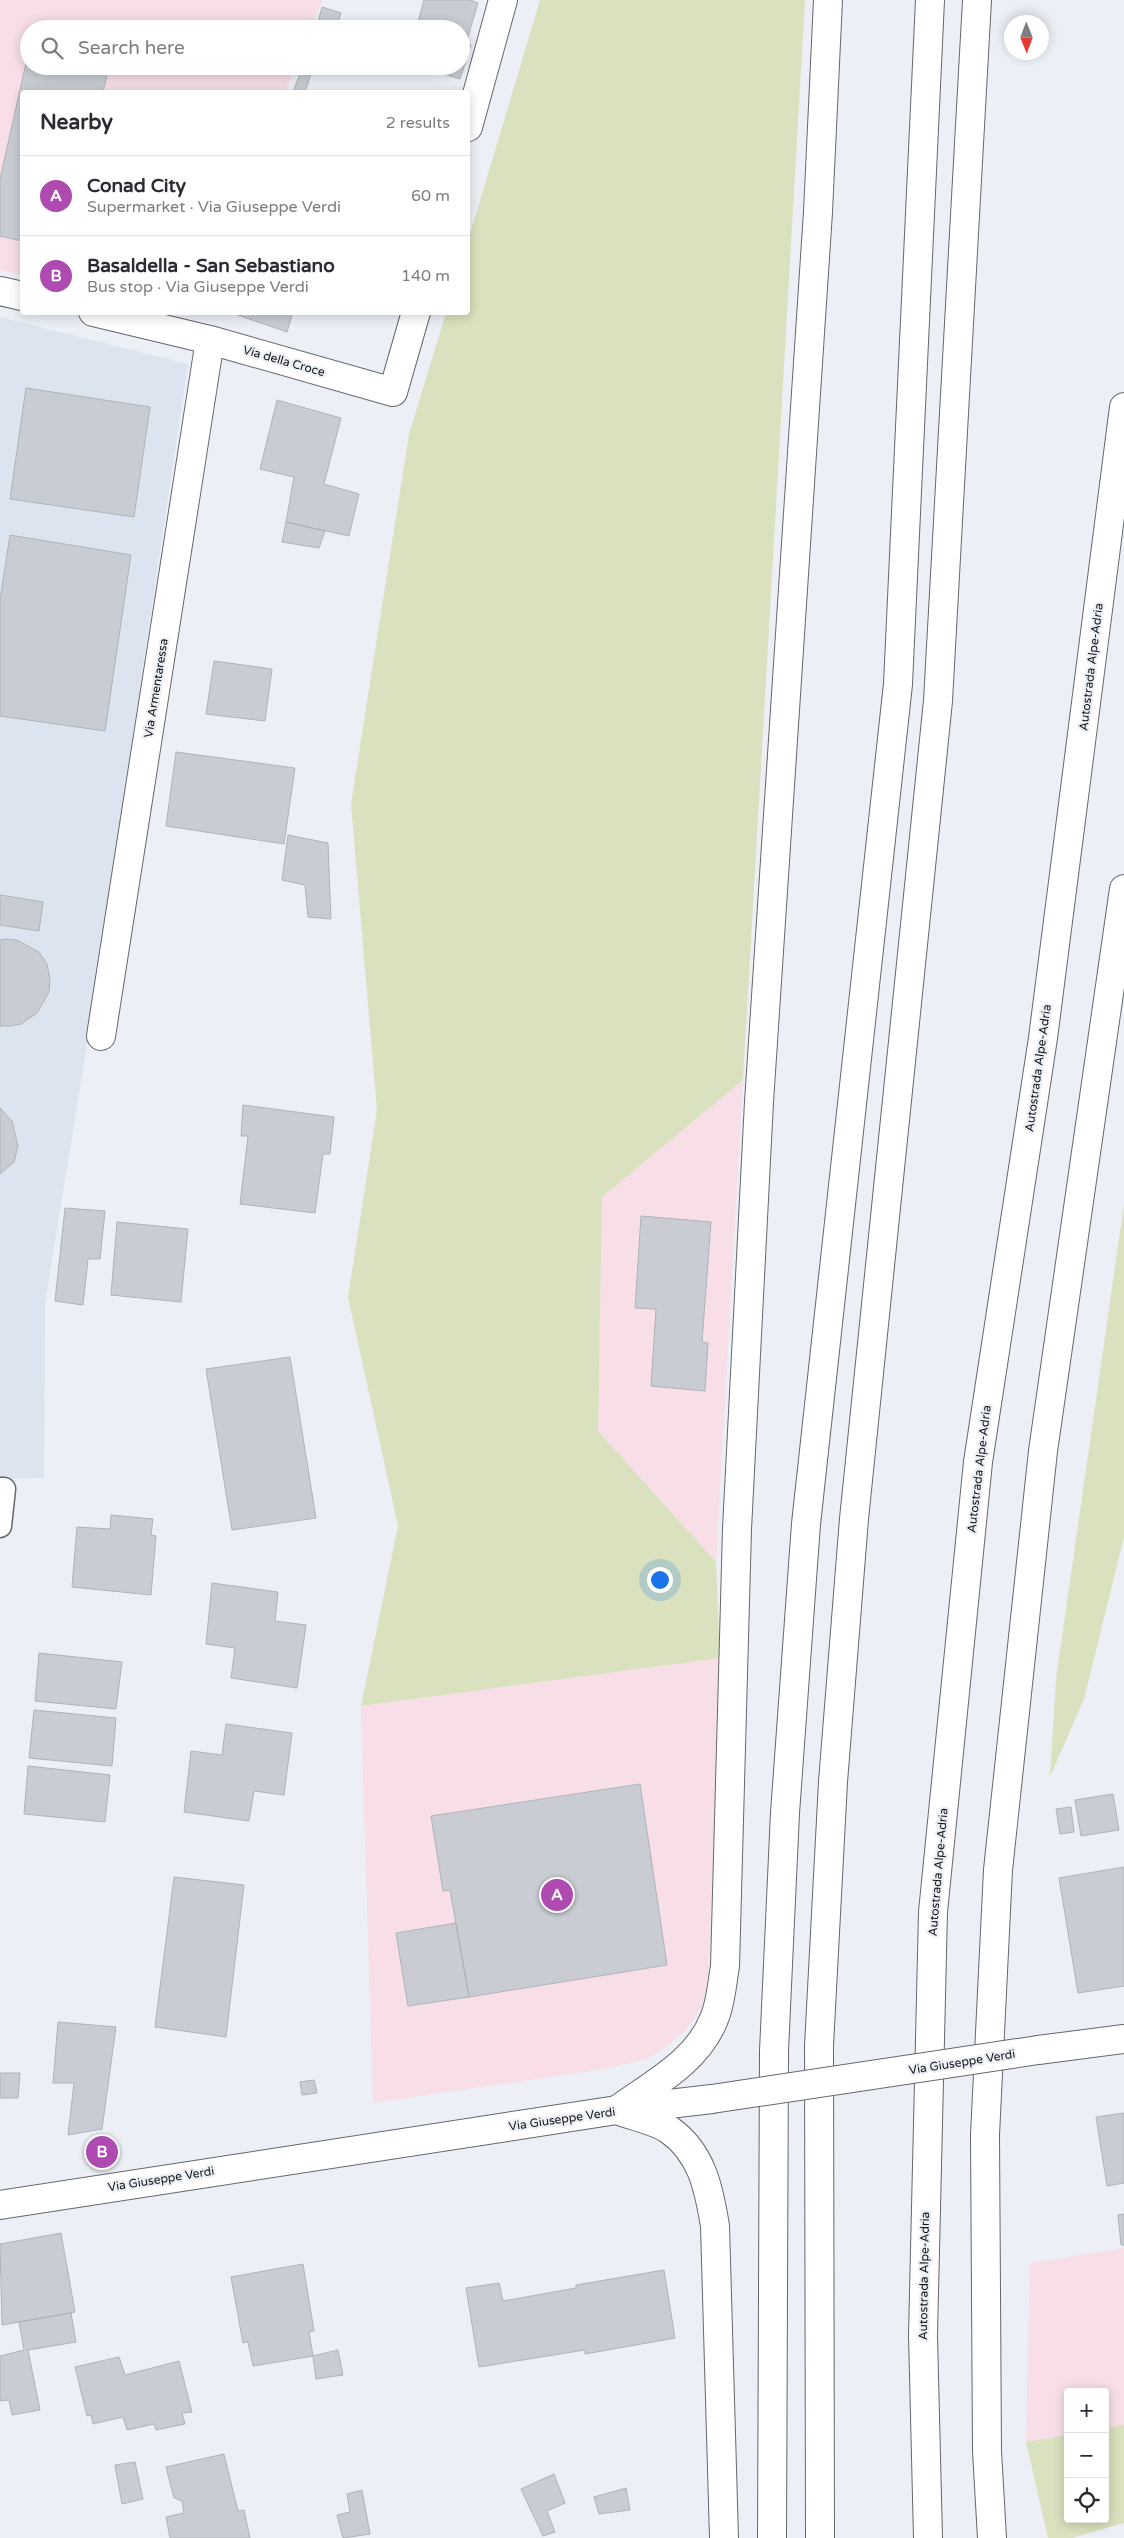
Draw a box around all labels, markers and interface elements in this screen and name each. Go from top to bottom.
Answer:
north arrow [1004,15,1049,60]
search box [20,20,470,75]
icon: search [38,34,66,62]
text: Search here [78,37,185,59]
text: Nearby [40,110,113,135]
text: 2 results [386,113,450,133]
text: Conad City [87,175,186,197]
text: A [50,186,62,206]
text: 60 m [411,186,450,206]
text: Supermarket · Via Giuseppe Verdi [87,197,341,217]
text: Basaldella - San Sebastiano [87,255,335,277]
text: B [50,266,62,286]
text: 140 m [401,266,450,286]
text: Bus stop · Via Giuseppe Verdi [87,277,309,297]
street label: Via della Croce [242,343,327,379]
street label: Autostrada Alpe-Adria [1076,602,1106,732]
street label: Via Armentaressa [141,637,171,739]
street label: Autostrada Alpe-Adria [1022,1003,1054,1133]
street label: Autostrada Alpe-Adria [964,1404,994,1534]
your location [647,1567,673,1593]
street label: Autostrada Alpe-Adria [925,1807,951,1937]
pin: A [541,1876,573,1914]
street label: Via Giuseppe Verdi [908,2047,1016,2077]
street label: Via Giuseppe Verdi [508,2105,616,2133]
pin: B [86,2133,118,2171]
street label: Via Giuseppe Verdi [107,2164,215,2194]
street label: Autostrada Alpe-Adria [916,2212,932,2340]
map controls [1064,2388,1109,2523]
button: + [1064,2388,1109,2433]
button: − [1064,2433,1109,2478]
button: locate [1064,2478,1109,2523]

